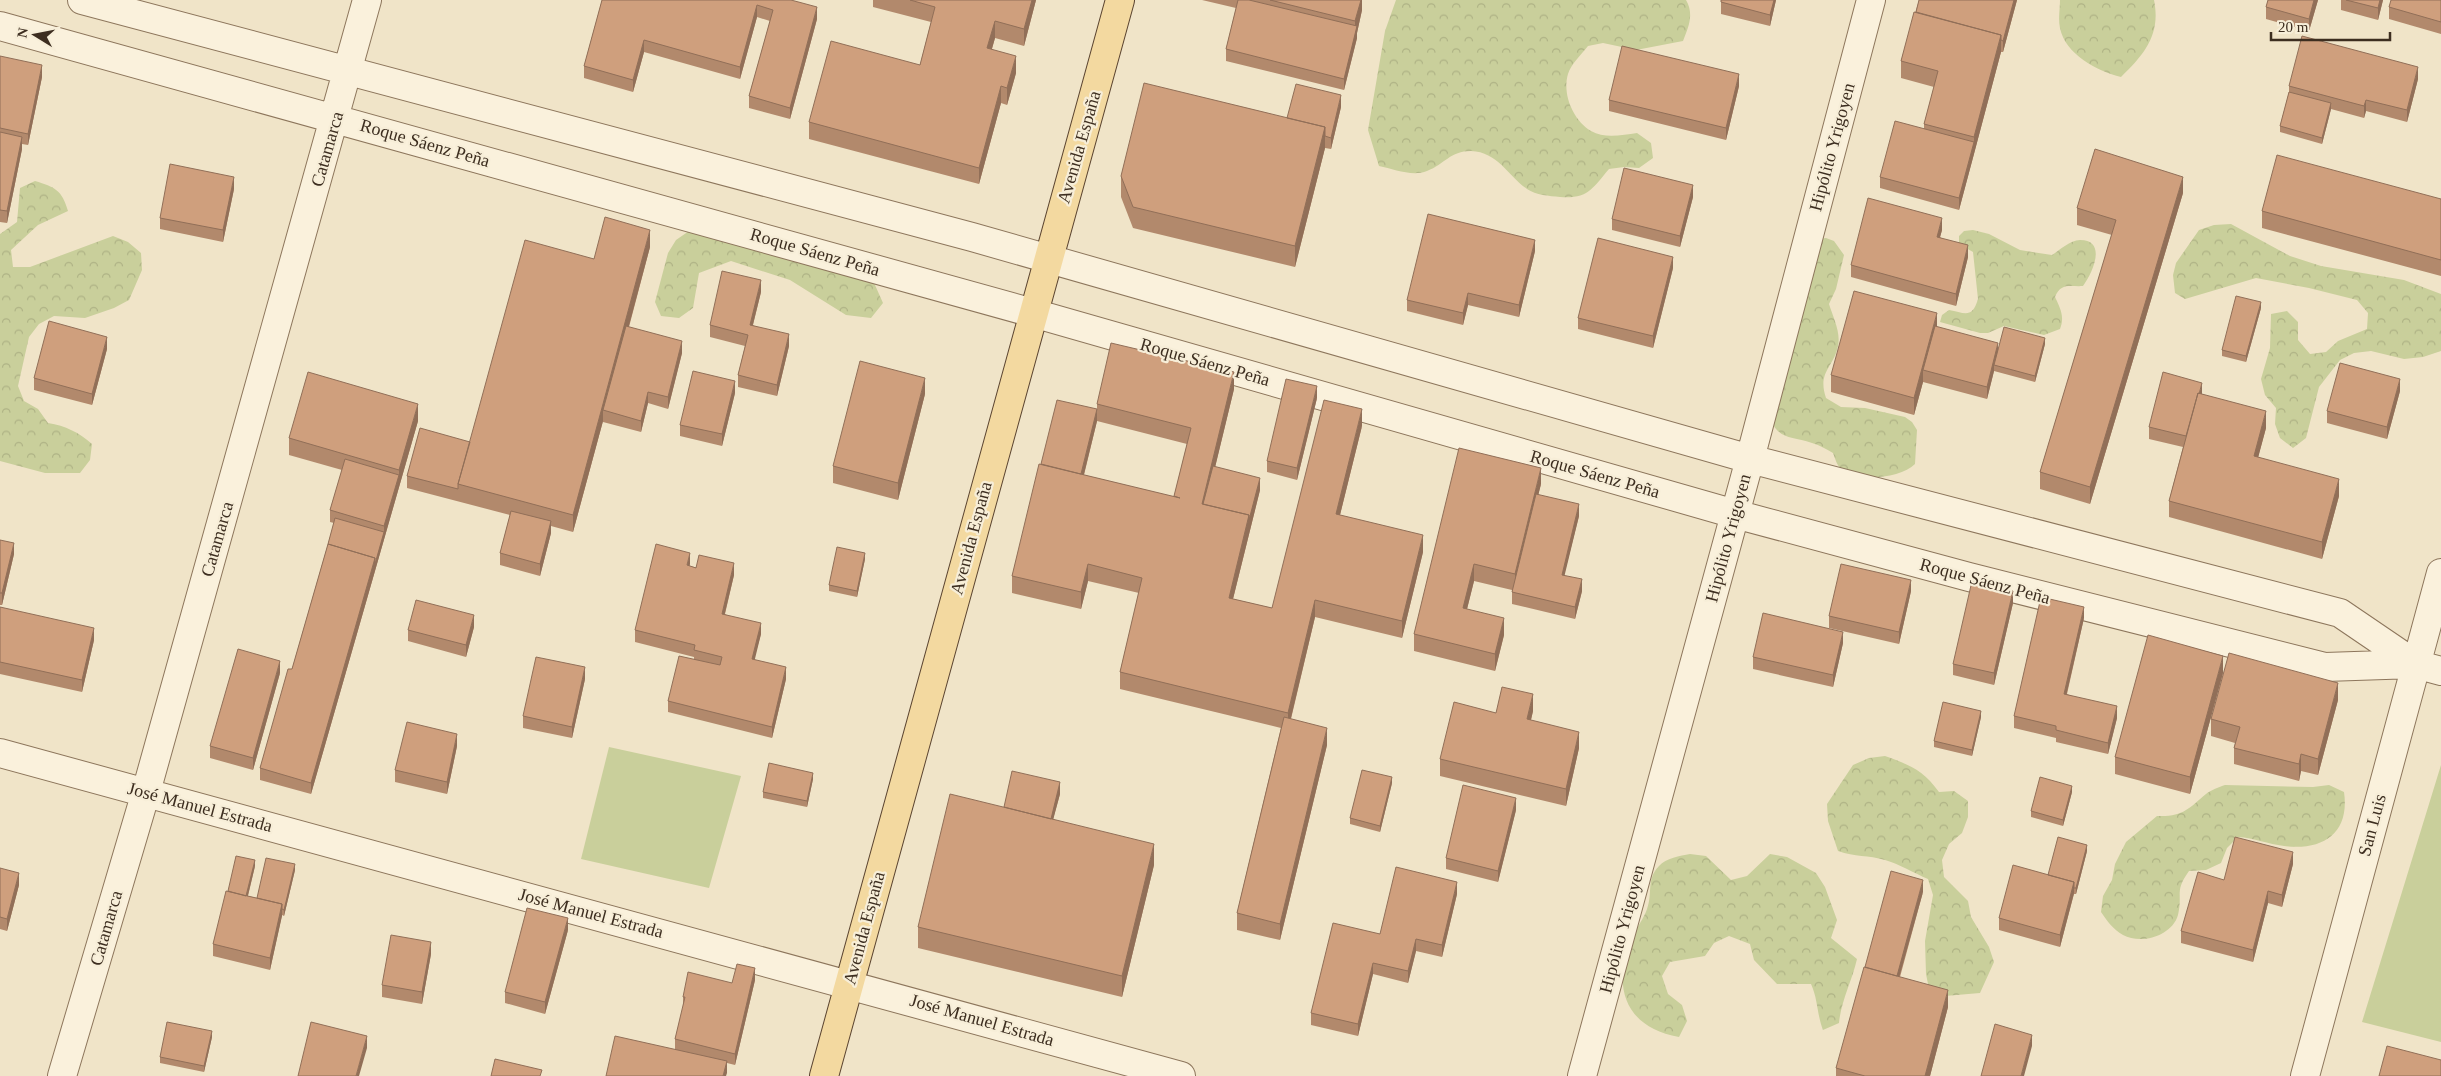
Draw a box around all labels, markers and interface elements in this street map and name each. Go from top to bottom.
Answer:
north arrow [10,10,60,60]
scale bar [2271,10,2390,42]
text: 20 m [2278,19,2309,35]
text: N [14,27,31,39]
street label: Hipólito Yrigoyen [1805,81,1859,213]
street label: Avenida España [1053,88,1105,206]
street label: Catamarca [307,109,347,189]
street label: Roque Sáenz Peña [358,115,492,171]
street label: Roque Sáenz Peña [748,224,882,280]
street label: Roque Sáenz Peña [1138,334,1272,390]
street label: Roque Sáenz Peña [1528,446,1662,502]
street label: Hipólito Yrigoyen [1701,472,1755,604]
street label: Avenida España [946,479,996,597]
street label: Catamarca [197,499,237,579]
street label: Roque Sáenz Peña [1918,554,2052,608]
street label: José Manuel Estrada [125,778,275,836]
street label: San Luis [2354,792,2390,858]
street label: Hipólito Yrigoyen [1595,863,1649,995]
street label: Avenida España [839,869,889,987]
street label: José Manuel Estrada [516,884,666,942]
street label: Catamarca [86,888,126,968]
street label: José Manuel Estrada [908,990,1056,1050]

